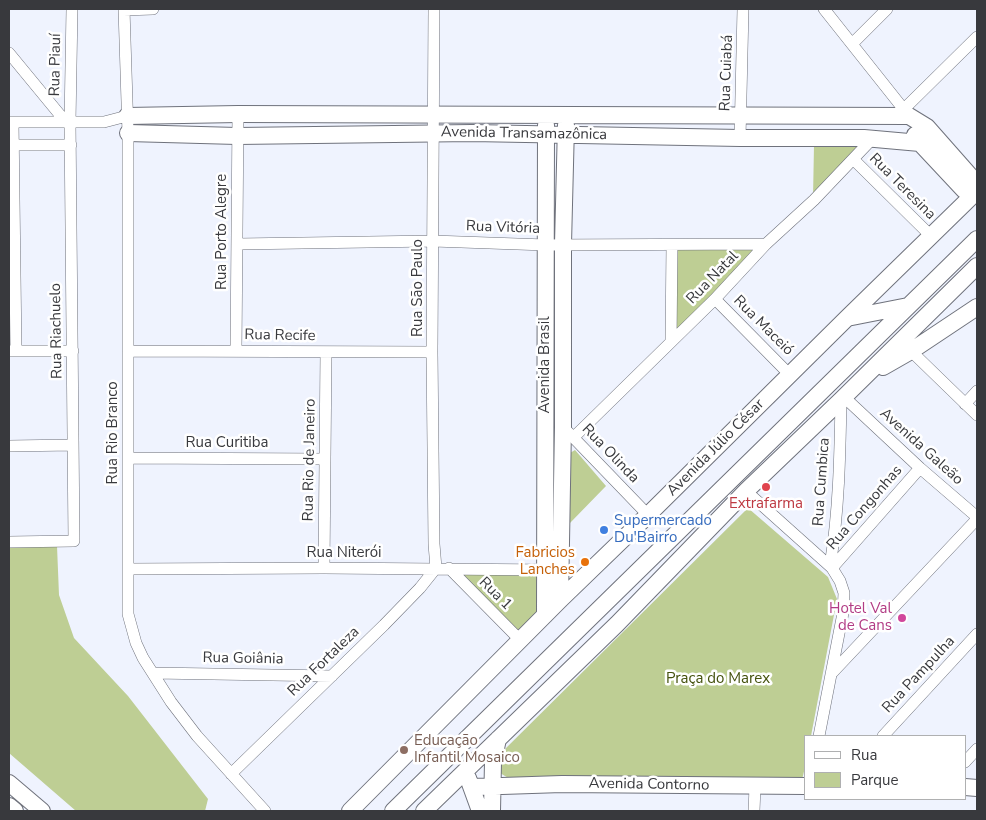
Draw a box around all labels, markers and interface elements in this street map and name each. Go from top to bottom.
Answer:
street label: Rua Piauí [46,33,66,97]
street label: Rua Cuiabá [717,34,737,112]
street label: Avenida Transamazônica [441,124,607,144]
street label: Rua Teresina [865,150,939,224]
street label: Rua Porto Alegre [213,174,231,290]
street label: Rua Vitória [466,218,540,238]
street label: Rua São Paulo [409,239,427,337]
street label: Rua Natal [683,248,743,308]
street label: Rua Riachuelo [47,283,67,379]
street label: Rua Maceió [729,292,797,360]
street label: Avenida Brasil [536,316,554,414]
street label: Rua Recife [244,326,316,346]
street label: Rua Rio Branco [104,381,122,485]
street label: Avenida Júlio César [664,396,768,500]
street label: Rua Rio de Janeiro [300,398,320,522]
street label: Avenida Galeão [876,405,966,489]
street label: Rua Olinda [578,421,642,487]
street label: Rua Curitiba [186,434,268,452]
street label: Rua Cumbica [810,437,834,527]
street label: Rua Congonhas [823,462,907,554]
marker: Extrafarma [760,481,772,493]
place label: Extrafarma [729,495,803,513]
place label: Supermercado Du'Bairro [614,512,712,547]
marker: Supermercado Du'Bairro [598,524,610,536]
street label: Rua Niterói [306,544,382,562]
place label: Fabricios Lanches [516,544,575,579]
marker: Fabricios Lanches [579,556,591,568]
street label: Rua 1 [475,574,515,614]
place label: Hotel Val de Cans [829,600,892,635]
marker: Hotel Val de Cans [896,612,908,624]
street label: Rua Fortaleza [284,623,364,701]
street label: Rua Pampulha [879,633,959,717]
street label: Rua Goiânia [202,649,284,669]
park label: Praça do Marex [666,670,770,688]
place label: Educação Infantil Mosaico [414,732,520,767]
legend [804,735,966,800]
marker: Educação Infantil Mosaico [398,744,410,756]
text: Rua [851,745,877,765]
text: Parque [851,770,899,790]
street label: Avenida Contorno [588,775,710,795]

